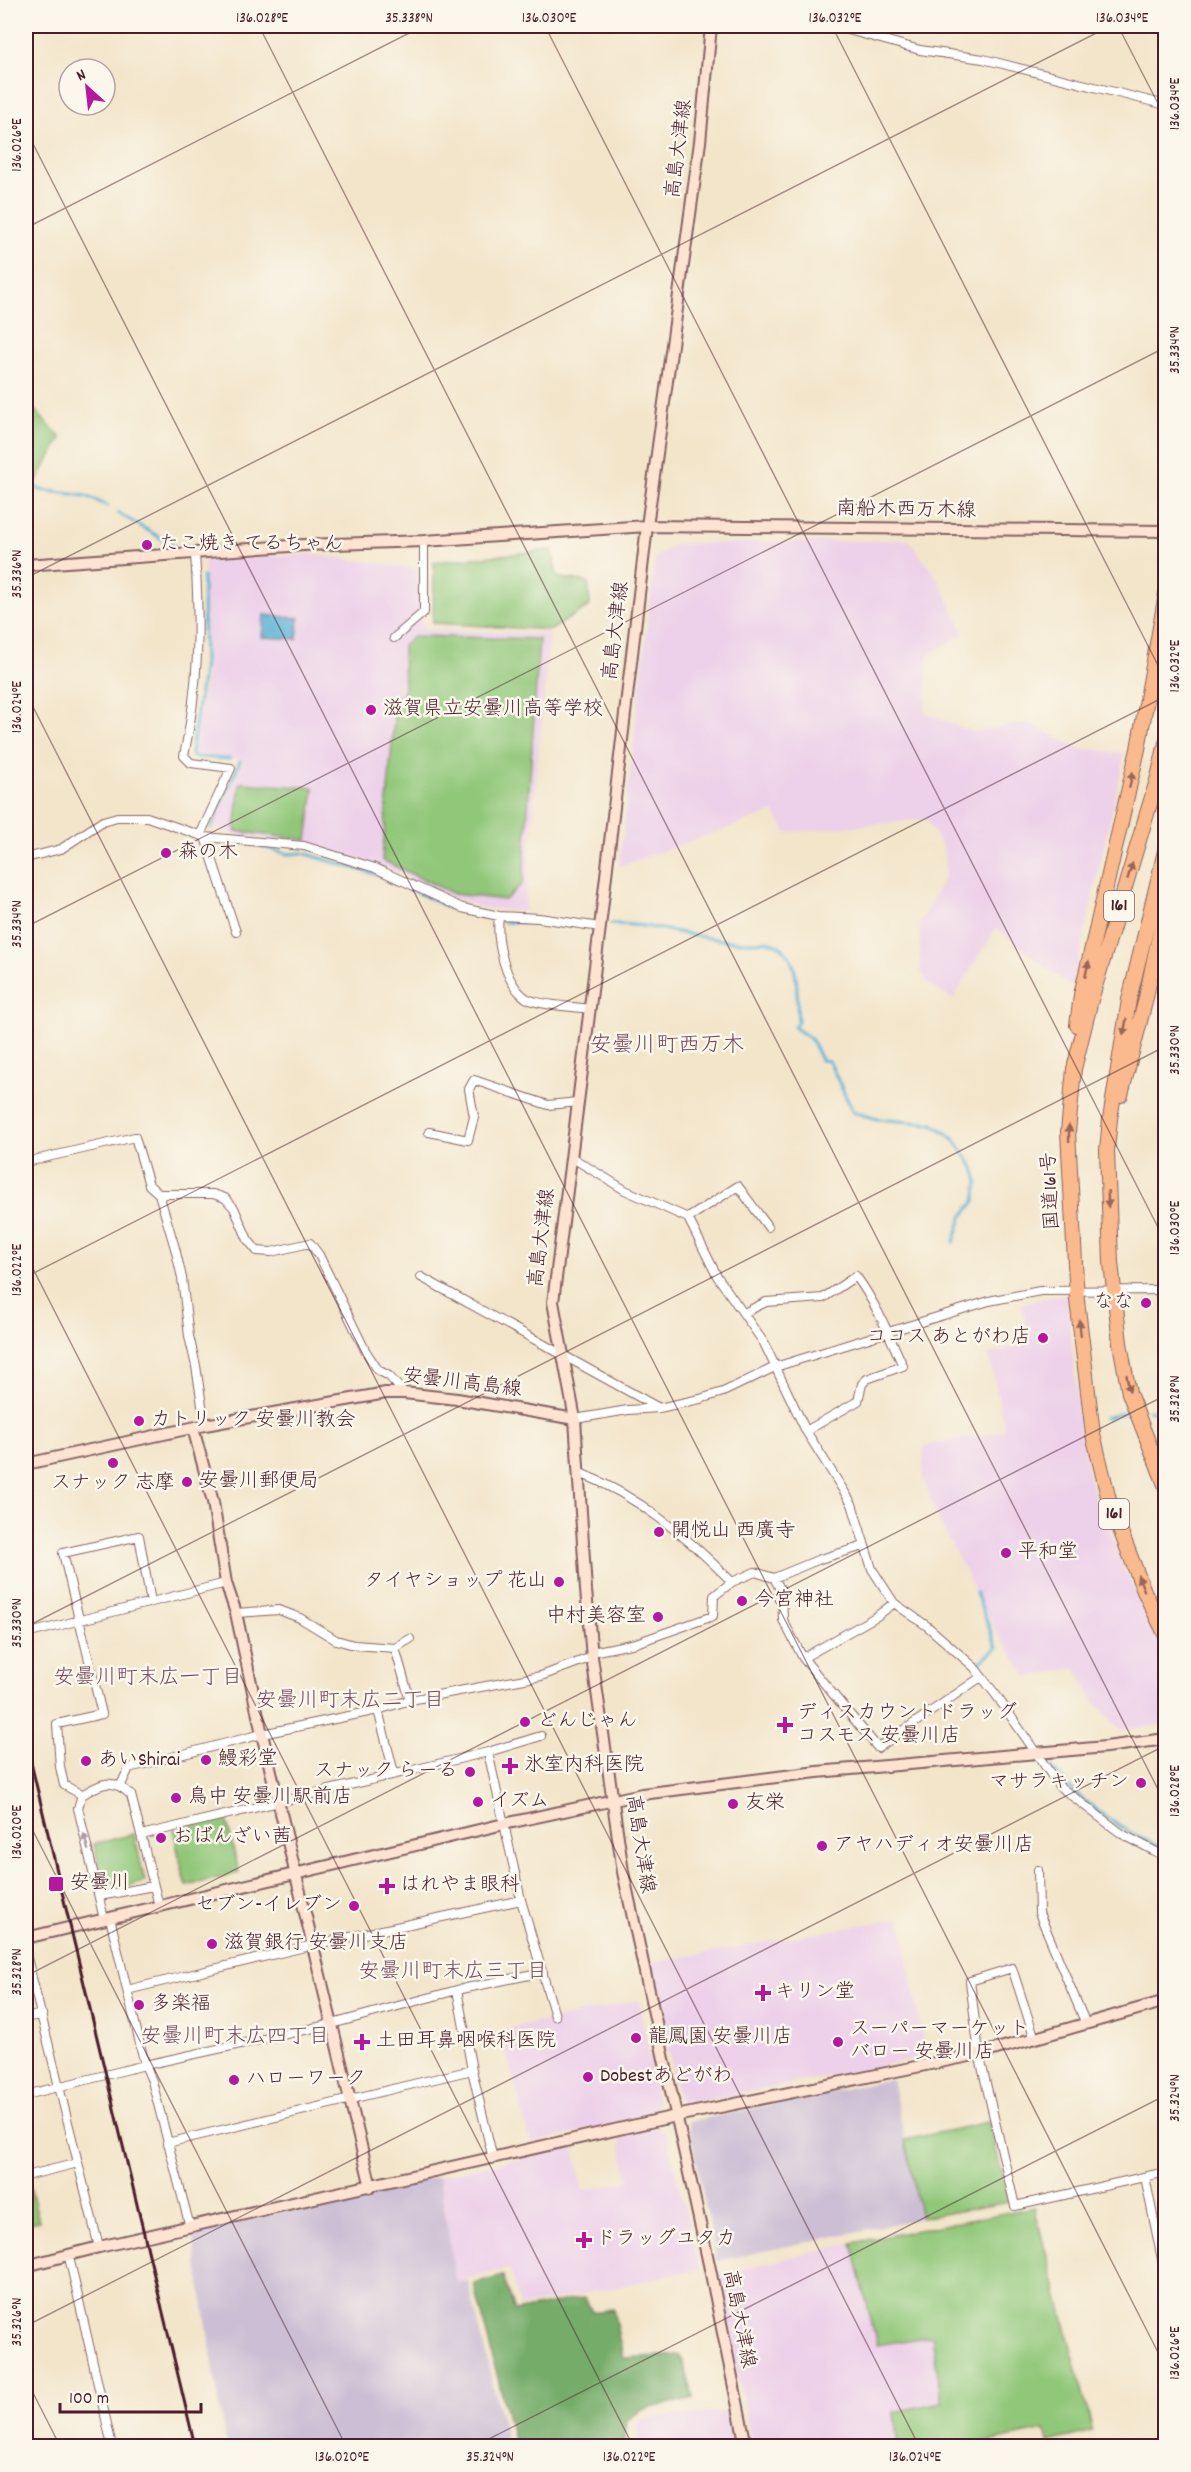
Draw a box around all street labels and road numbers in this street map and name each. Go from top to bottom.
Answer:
street label: 高島大津線 [660,98,700,200]
street label: 南船木西万木線 [836,496,976,526]
street label: 高島大津線 [597,580,637,682]
road number: 161 [1104,891,1134,921]
street label: 国道161号 [1036,1151,1068,1231]
street label: 高島大津線 [523,1187,563,1289]
street label: 安曇川高島線 [401,1363,523,1405]
road number: 161 [1099,1499,1129,1529]
street label: 高島大津線 [617,1792,661,1896]
street label: 高島大津線 [715,2267,761,2371]

